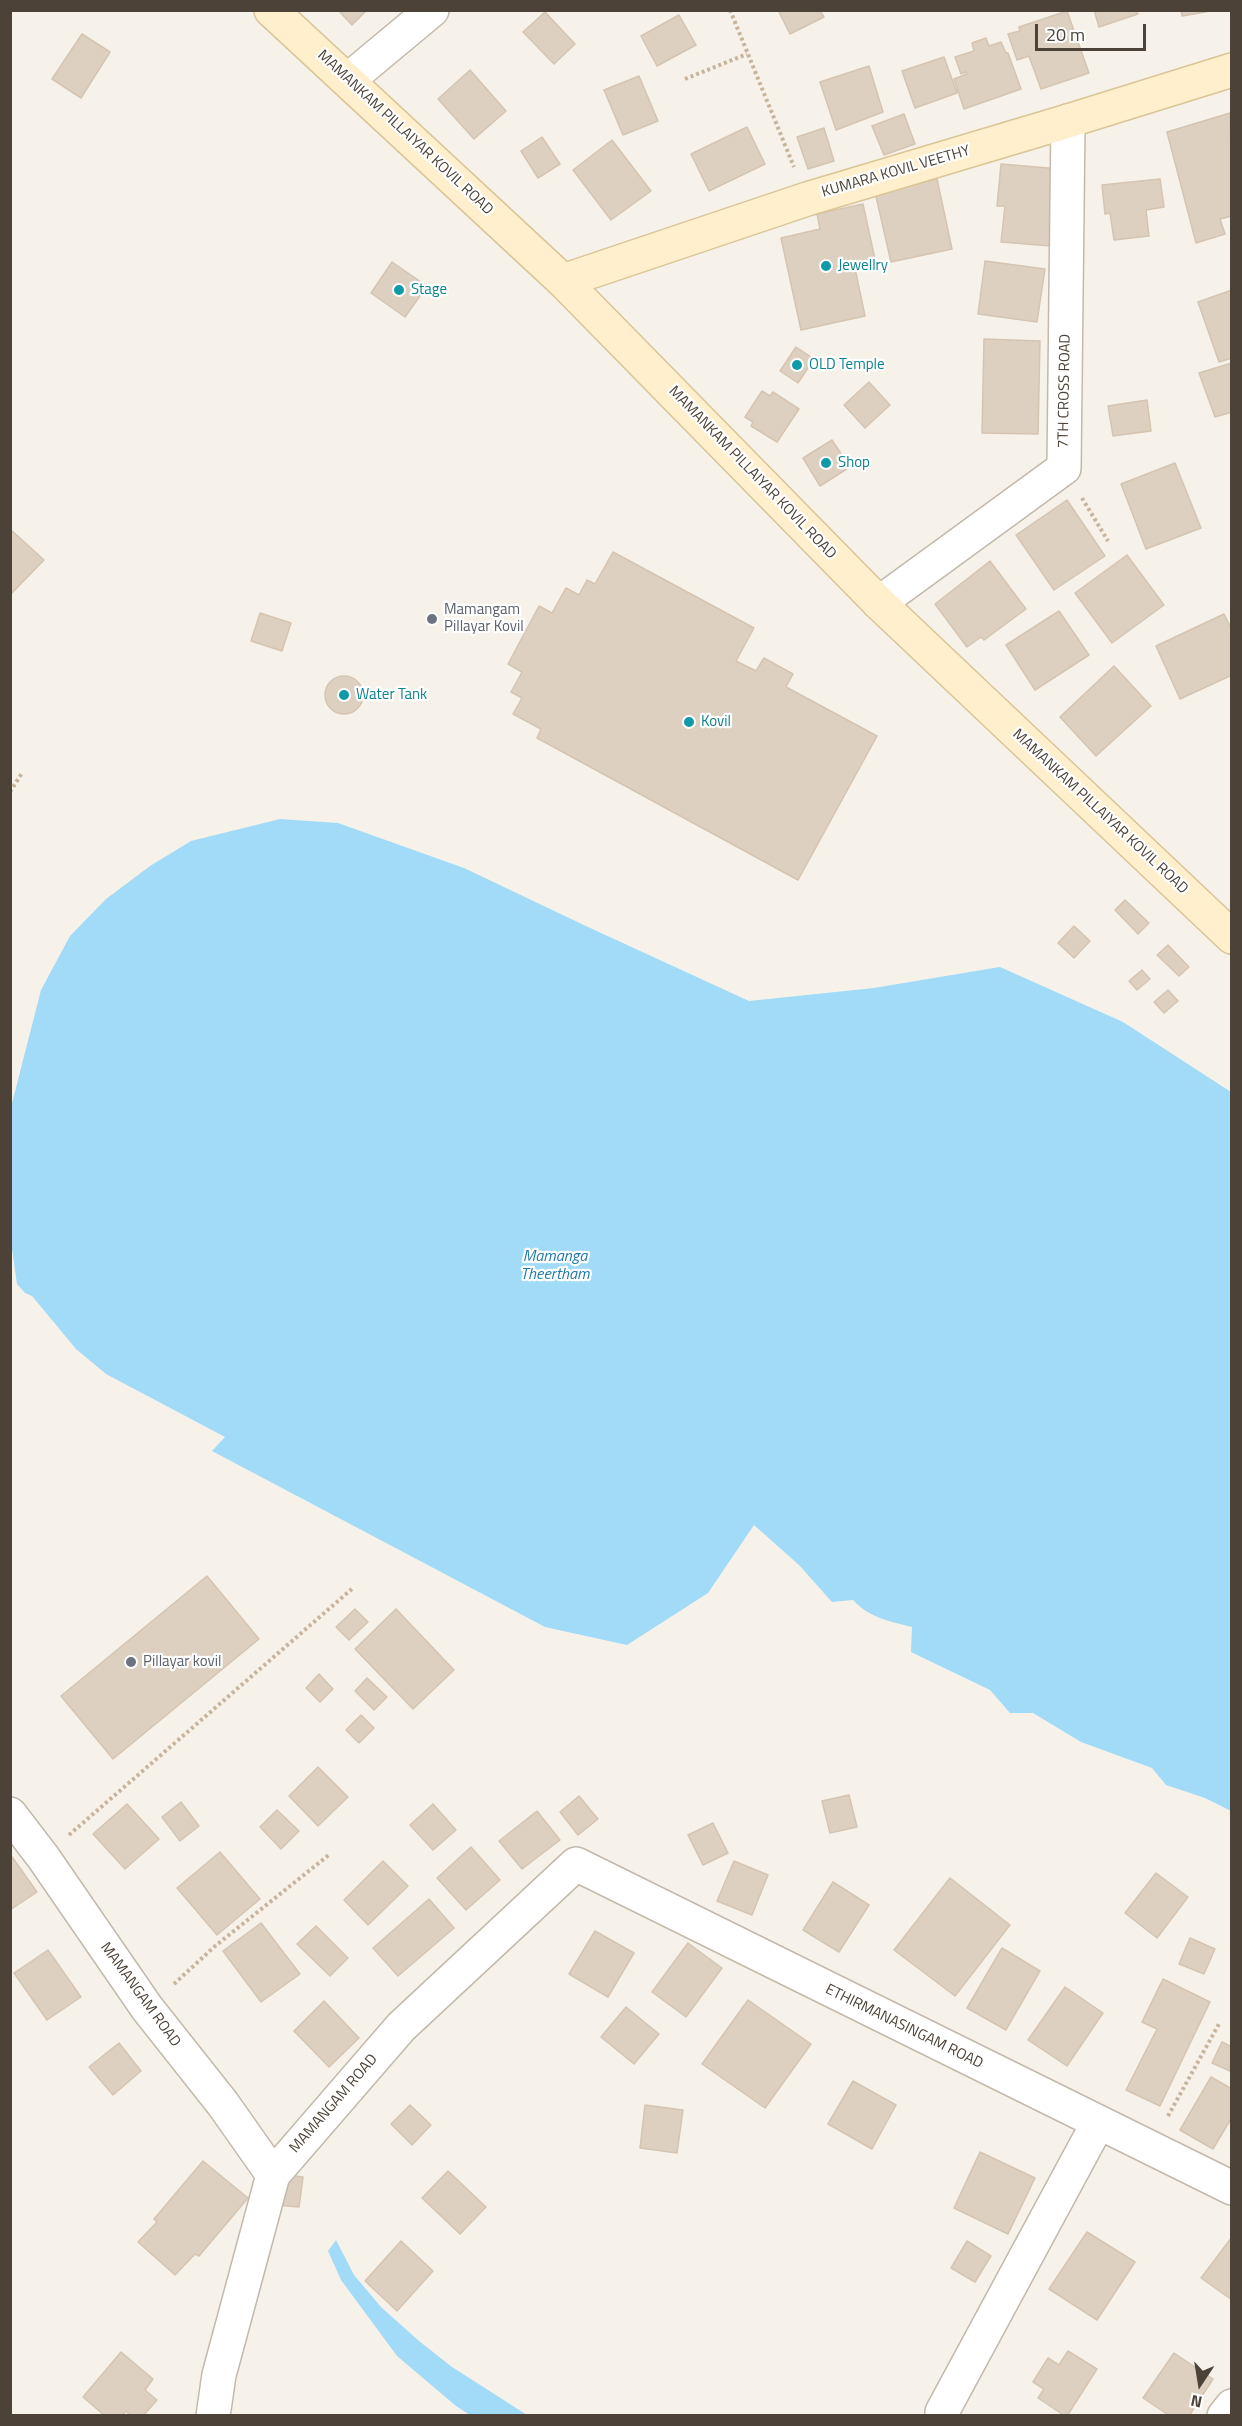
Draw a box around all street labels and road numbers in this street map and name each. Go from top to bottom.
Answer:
street label: MAMANKAM PILLAIYAR KOVIL ROAD [313,47,497,219]
street label: KUMARA KOVIL VEETHY [820,142,972,202]
street label: 7TH CROSS ROAD [1055,334,1075,448]
street label: MAMANKAM PILLAIYAR KOVIL ROAD [664,383,840,563]
street label: MAMANKAM PILLAIYAR KOVIL ROAD [1008,726,1192,898]
street label: MAMANGAM ROAD [96,1939,184,2051]
street label: ETHIRMANASINGAM ROAD [822,1981,986,2073]
street label: MAMANGAM ROAD [286,2051,382,2157]

